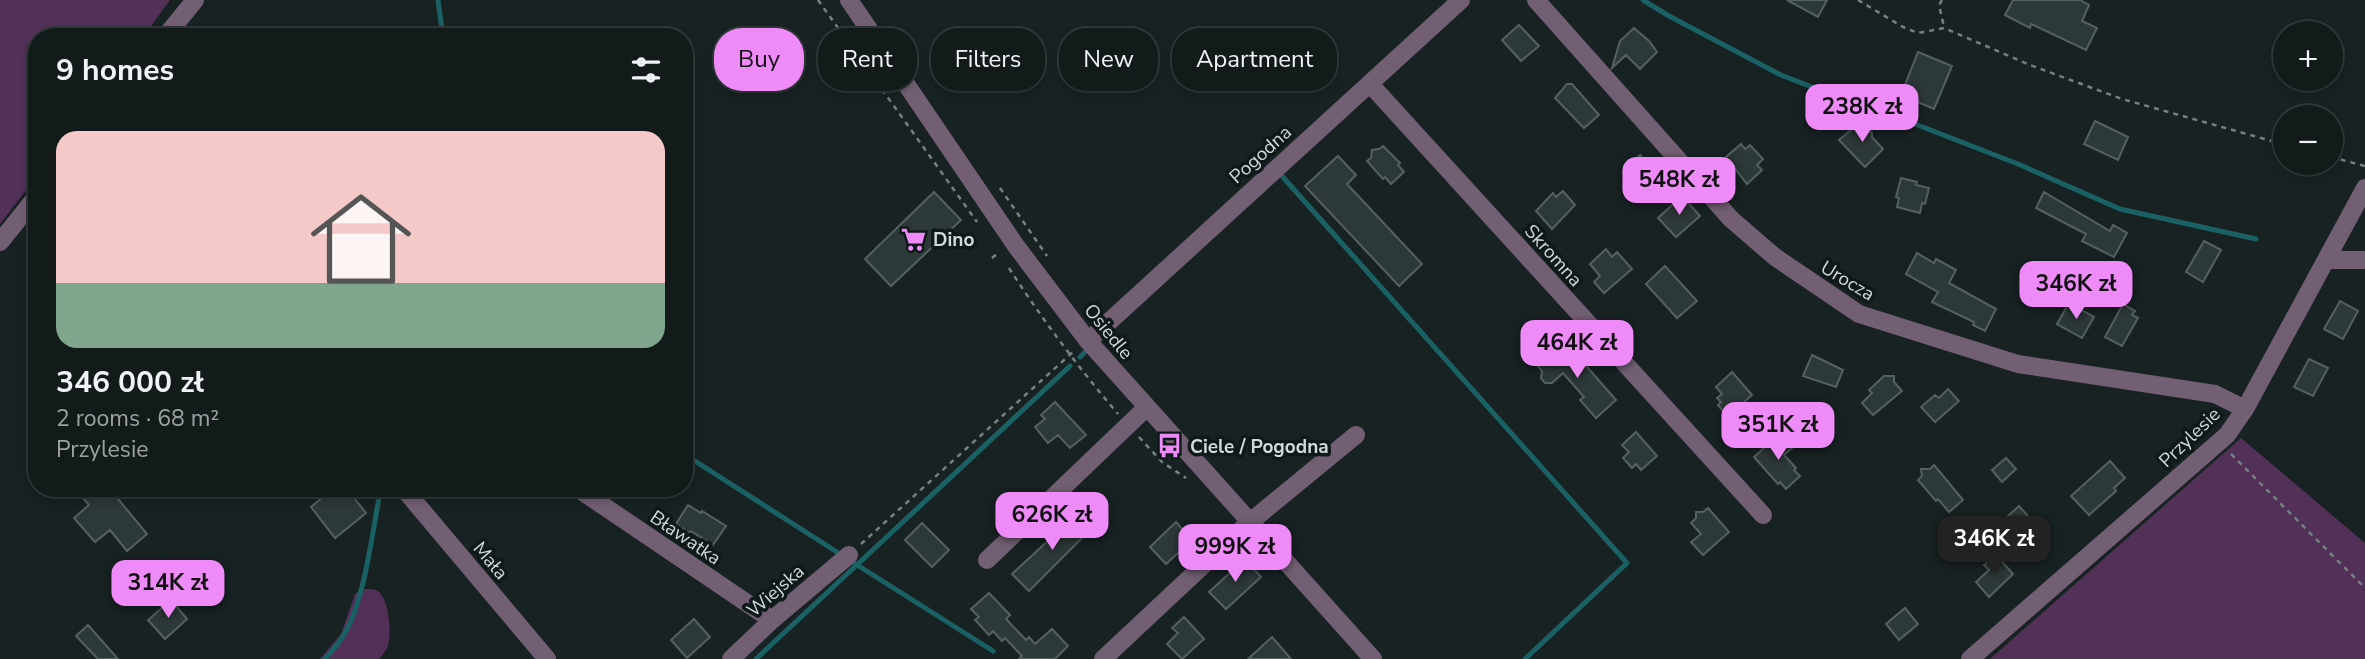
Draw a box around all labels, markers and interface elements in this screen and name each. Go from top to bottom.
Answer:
map controls [2273,21,2343,175]
button: + [2273,21,2343,91]
chip: Buy [714,28,804,91]
chip: Rent [818,28,917,91]
chip: Filters [931,28,1045,91]
chip: New [1059,28,1158,91]
chip: Apartment [1172,28,1337,91]
text: 9 homes [56,50,174,91]
icon: filters [627,51,665,89]
pin: 238K zł [1797,85,1927,144]
text: 238K zł [1821,91,1903,122]
button: − [2273,105,2343,175]
street label: Pogodna [1224,120,1298,190]
pin: 548K zł [1614,158,1744,217]
text: 548K zł [1638,164,1720,195]
icon: home [298,176,424,302]
street label: Skromna [1518,219,1588,292]
supermarket icon: Dino [899,225,927,253]
place label: Dino [933,227,974,253]
street label: Urocza [1816,255,1879,307]
pin: 346K zł [2011,262,2141,321]
text: 346K zł [2035,268,2117,299]
street label: Osiedle [1078,298,1139,365]
pin: 464K zł [1512,320,1642,380]
text: 464K zł [1536,327,1618,358]
text: 346 000 zł [56,362,204,403]
pin: 351K zł [1713,402,1843,462]
street label: Przylesie [2153,402,2226,474]
text: 2 rooms · 68 m² [56,403,219,434]
text: 351K zł [1737,409,1819,440]
bus stop icon: Ciele / Pogodna [1156,432,1184,460]
text: Przylesie [56,434,149,465]
place label: Ciele / Pogodna [1190,434,1329,460]
pin: 626K zł [987,492,1117,552]
text: 626K zł [1011,499,1093,530]
street label: Bławatka [645,505,726,571]
pin: 346K zł [1929,516,2059,576]
text: 346K zł [1953,523,2035,554]
pin: 999K zł [1170,524,1300,584]
text: 999K zł [1194,531,1276,562]
street label: Mała [467,536,514,585]
street label: Wiejska [741,558,810,623]
pin: 314K zł [103,560,233,620]
text: 314K zł [127,567,209,598]

